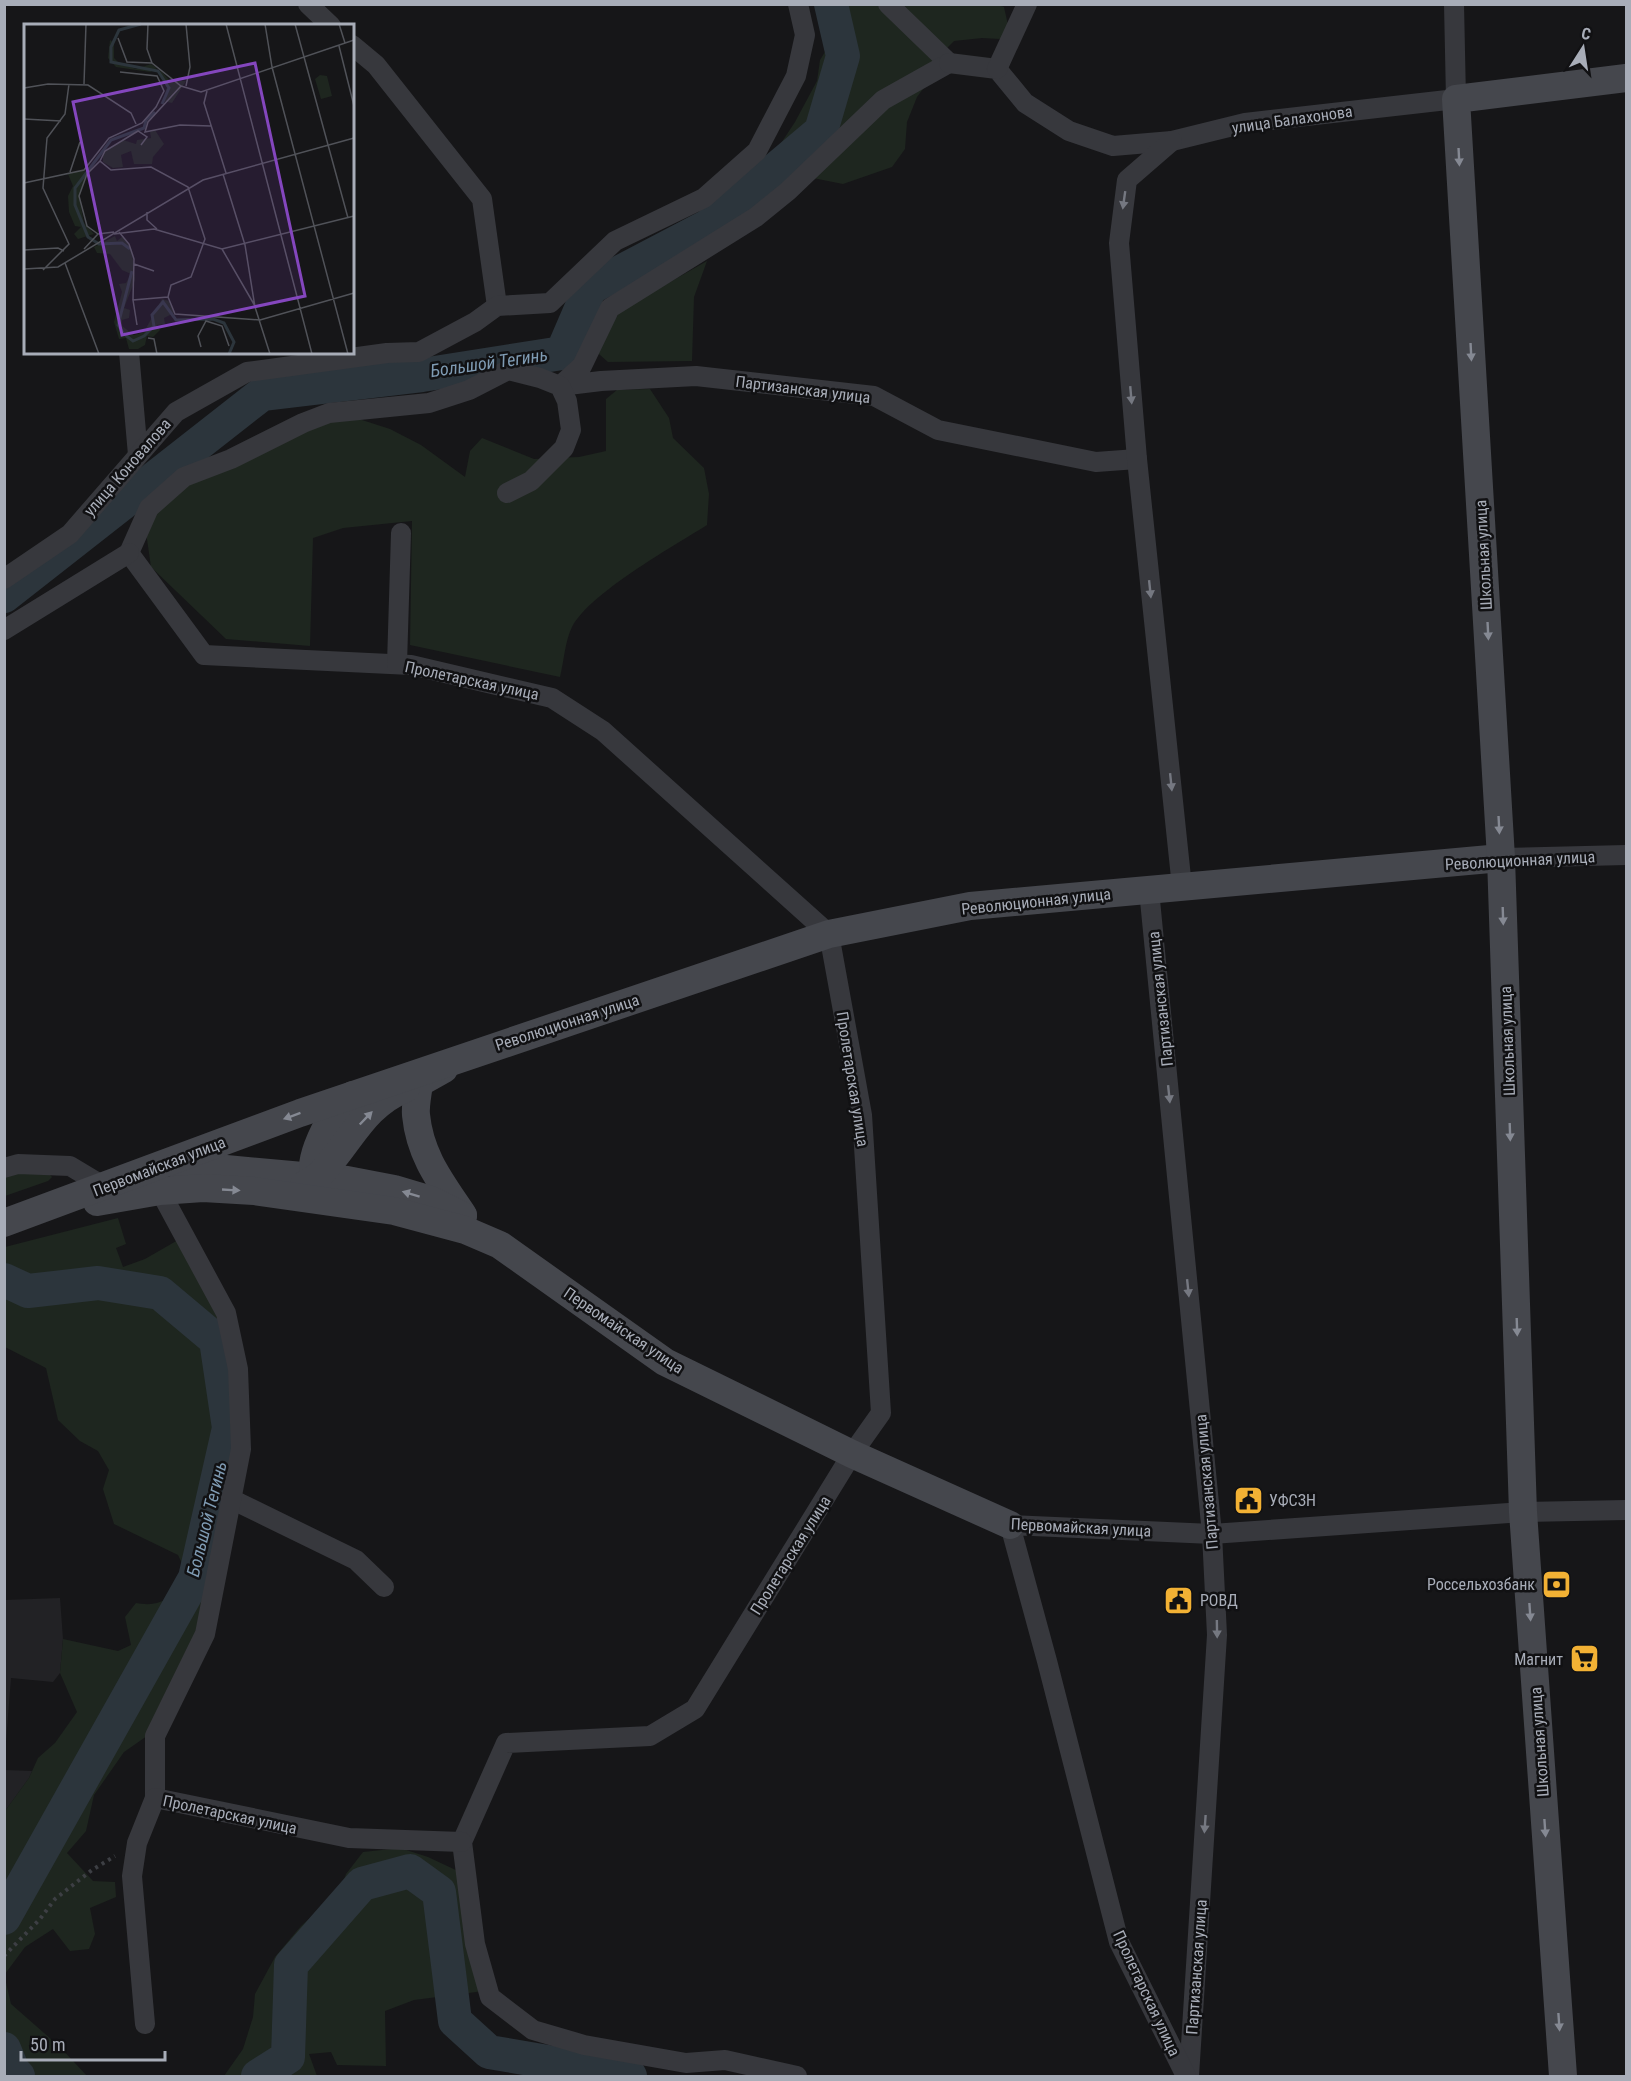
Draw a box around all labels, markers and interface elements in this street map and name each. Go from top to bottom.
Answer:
north arrow [1553,18,1613,78]
inset map [24,24,354,354]
text: С [1580,24,1592,44]
street label: улица Балахонова [1231,102,1354,137]
one-way arrow [1455,148,1464,167]
one-way arrow [1120,191,1129,210]
one-way arrow [1466,343,1476,362]
water label: Большой Тегинь [429,344,549,381]
street label: Партизанская улица [734,372,871,407]
one-way arrow [1126,385,1136,404]
street label: улица Коновалова [80,415,175,520]
street label: Школьная улица [1471,499,1496,610]
one-way arrow [1146,579,1155,598]
one-way arrow [1483,621,1492,640]
street label: Пролетарская улица [403,657,541,704]
one-way arrow [1166,773,1176,792]
one-way arrow [1495,816,1504,835]
street label: Революционная улица [1444,847,1596,874]
street label: Революционная улица [960,884,1112,919]
one-way arrow [1499,907,1508,926]
street label: Партизанская улица [1144,931,1177,1067]
street label: Школьная улица [1496,986,1519,1096]
street label: Революционная улица [493,990,642,1055]
street label: Пролетарская улица [832,1010,873,1148]
one-way arrow [1164,1085,1174,1104]
one-way arrow [358,1111,372,1125]
one-way arrow [283,1112,301,1122]
one-way arrow [1506,1123,1515,1142]
street label: Первомайская улица [90,1132,228,1200]
one-way arrow [221,1185,240,1194]
one-way arrow [402,1189,420,1198]
one-way arrow [1183,1279,1193,1298]
street label: Первомайская улица [560,1283,687,1378]
one-way arrow [1512,1318,1521,1337]
street label: Партизанская улица [1191,1414,1222,1550]
water label: Большой Тегинь [182,1459,231,1579]
public building icon: УФСЗН [1232,1484,1264,1516]
place label: УФСЗН [1269,1491,1316,1510]
street label: Пролетарская улица [746,1492,835,1618]
street label: Первомайская улица [1010,1514,1152,1541]
bank icon: Россельхозбанк [1540,1568,1572,1600]
place label: Россельхозбанк [1427,1575,1535,1594]
public building icon: РОВД [1163,1584,1195,1616]
place label: РОВД [1200,1591,1238,1610]
one-way arrow [1525,1603,1534,1622]
one-way arrow [1212,1620,1221,1639]
supermarket icon: Магнит [1568,1643,1600,1675]
place label: Магнит [1514,1650,1563,1669]
street label: Школьная улица [1526,1686,1553,1798]
street label: Пролетарская улица [161,1791,299,1838]
one-way arrow [1200,1814,1210,1833]
one-way arrow [1540,1818,1550,1837]
street label: Партизанская улица [1182,1899,1211,2035]
street label: Пролетарская улица [1109,1927,1184,2059]
one-way arrow [1554,2013,1563,2032]
scale bar [21,2024,165,2062]
text: 50 m [30,2034,65,2055]

